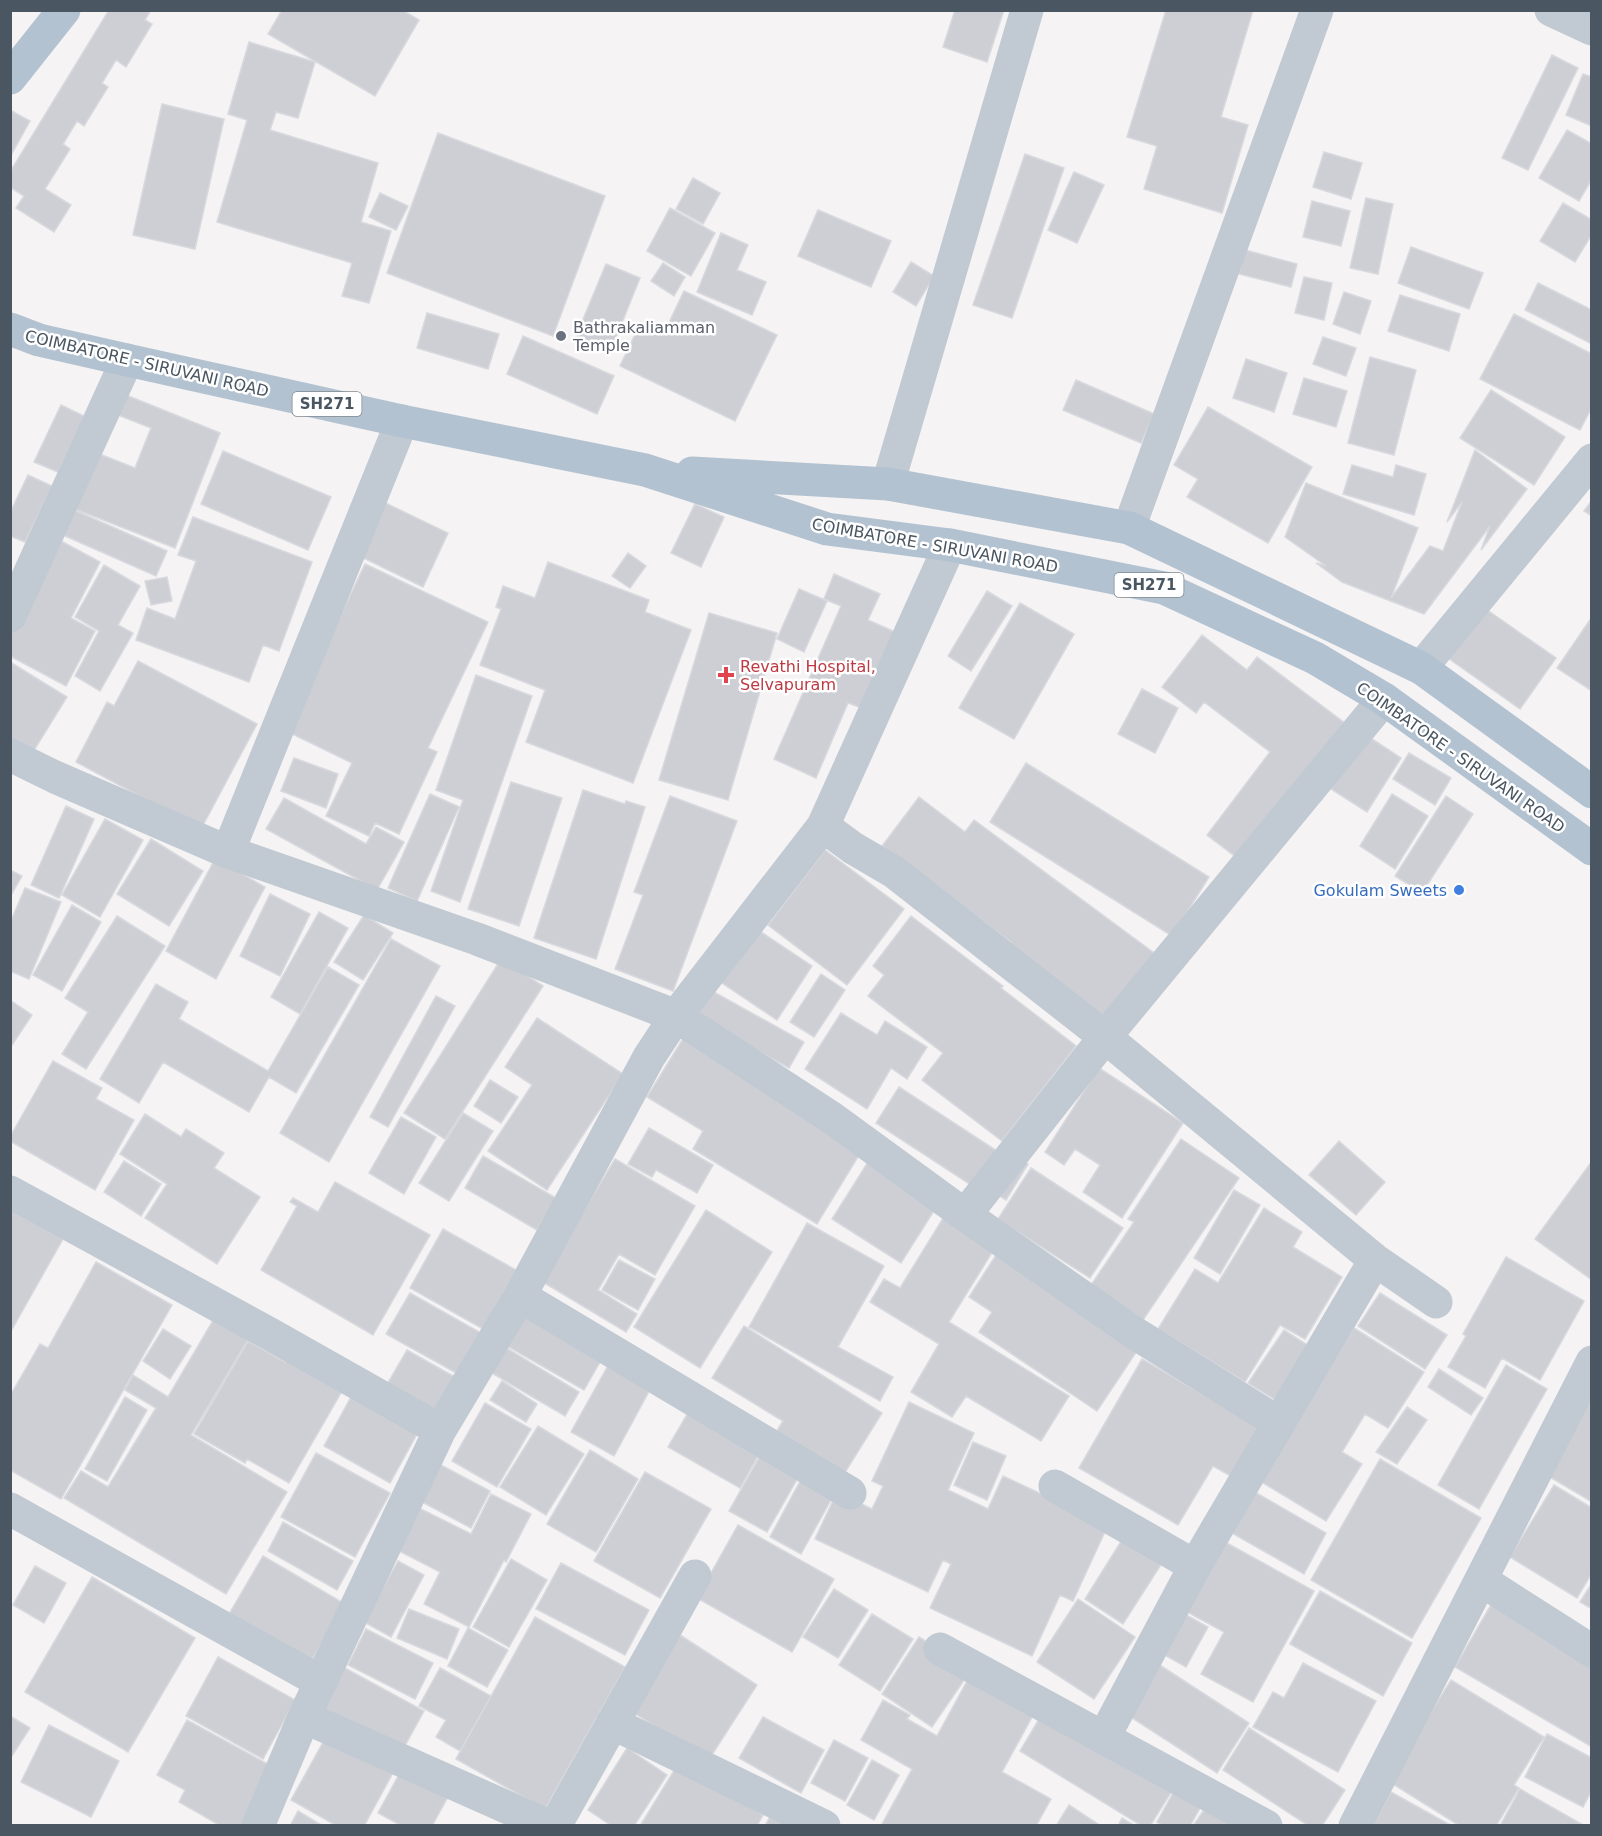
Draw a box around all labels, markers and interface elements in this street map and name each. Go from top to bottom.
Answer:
place label: Bathrakaliamman Temple [572,318,715,355]
street label: COIMBATORE - SIRUVANI ROAD [23,326,271,401]
marker: Bathrakaliamman Temple [554,329,568,343]
road number: SH271 [292,392,362,416]
street label: COIMBATORE - SIRUVANI ROAD [810,514,1059,577]
road number: SH271 [1114,573,1184,597]
place label: Revathi Hospital, Selvapuram [740,657,876,694]
marker: Revathi Hospital, Selvapuram [717,666,735,684]
street label: COIMBATORE - SIRUVANI ROAD [1353,678,1568,837]
place label: Gokulam Sweets [1313,881,1447,900]
marker: Gokulam Sweets [1452,883,1466,897]

